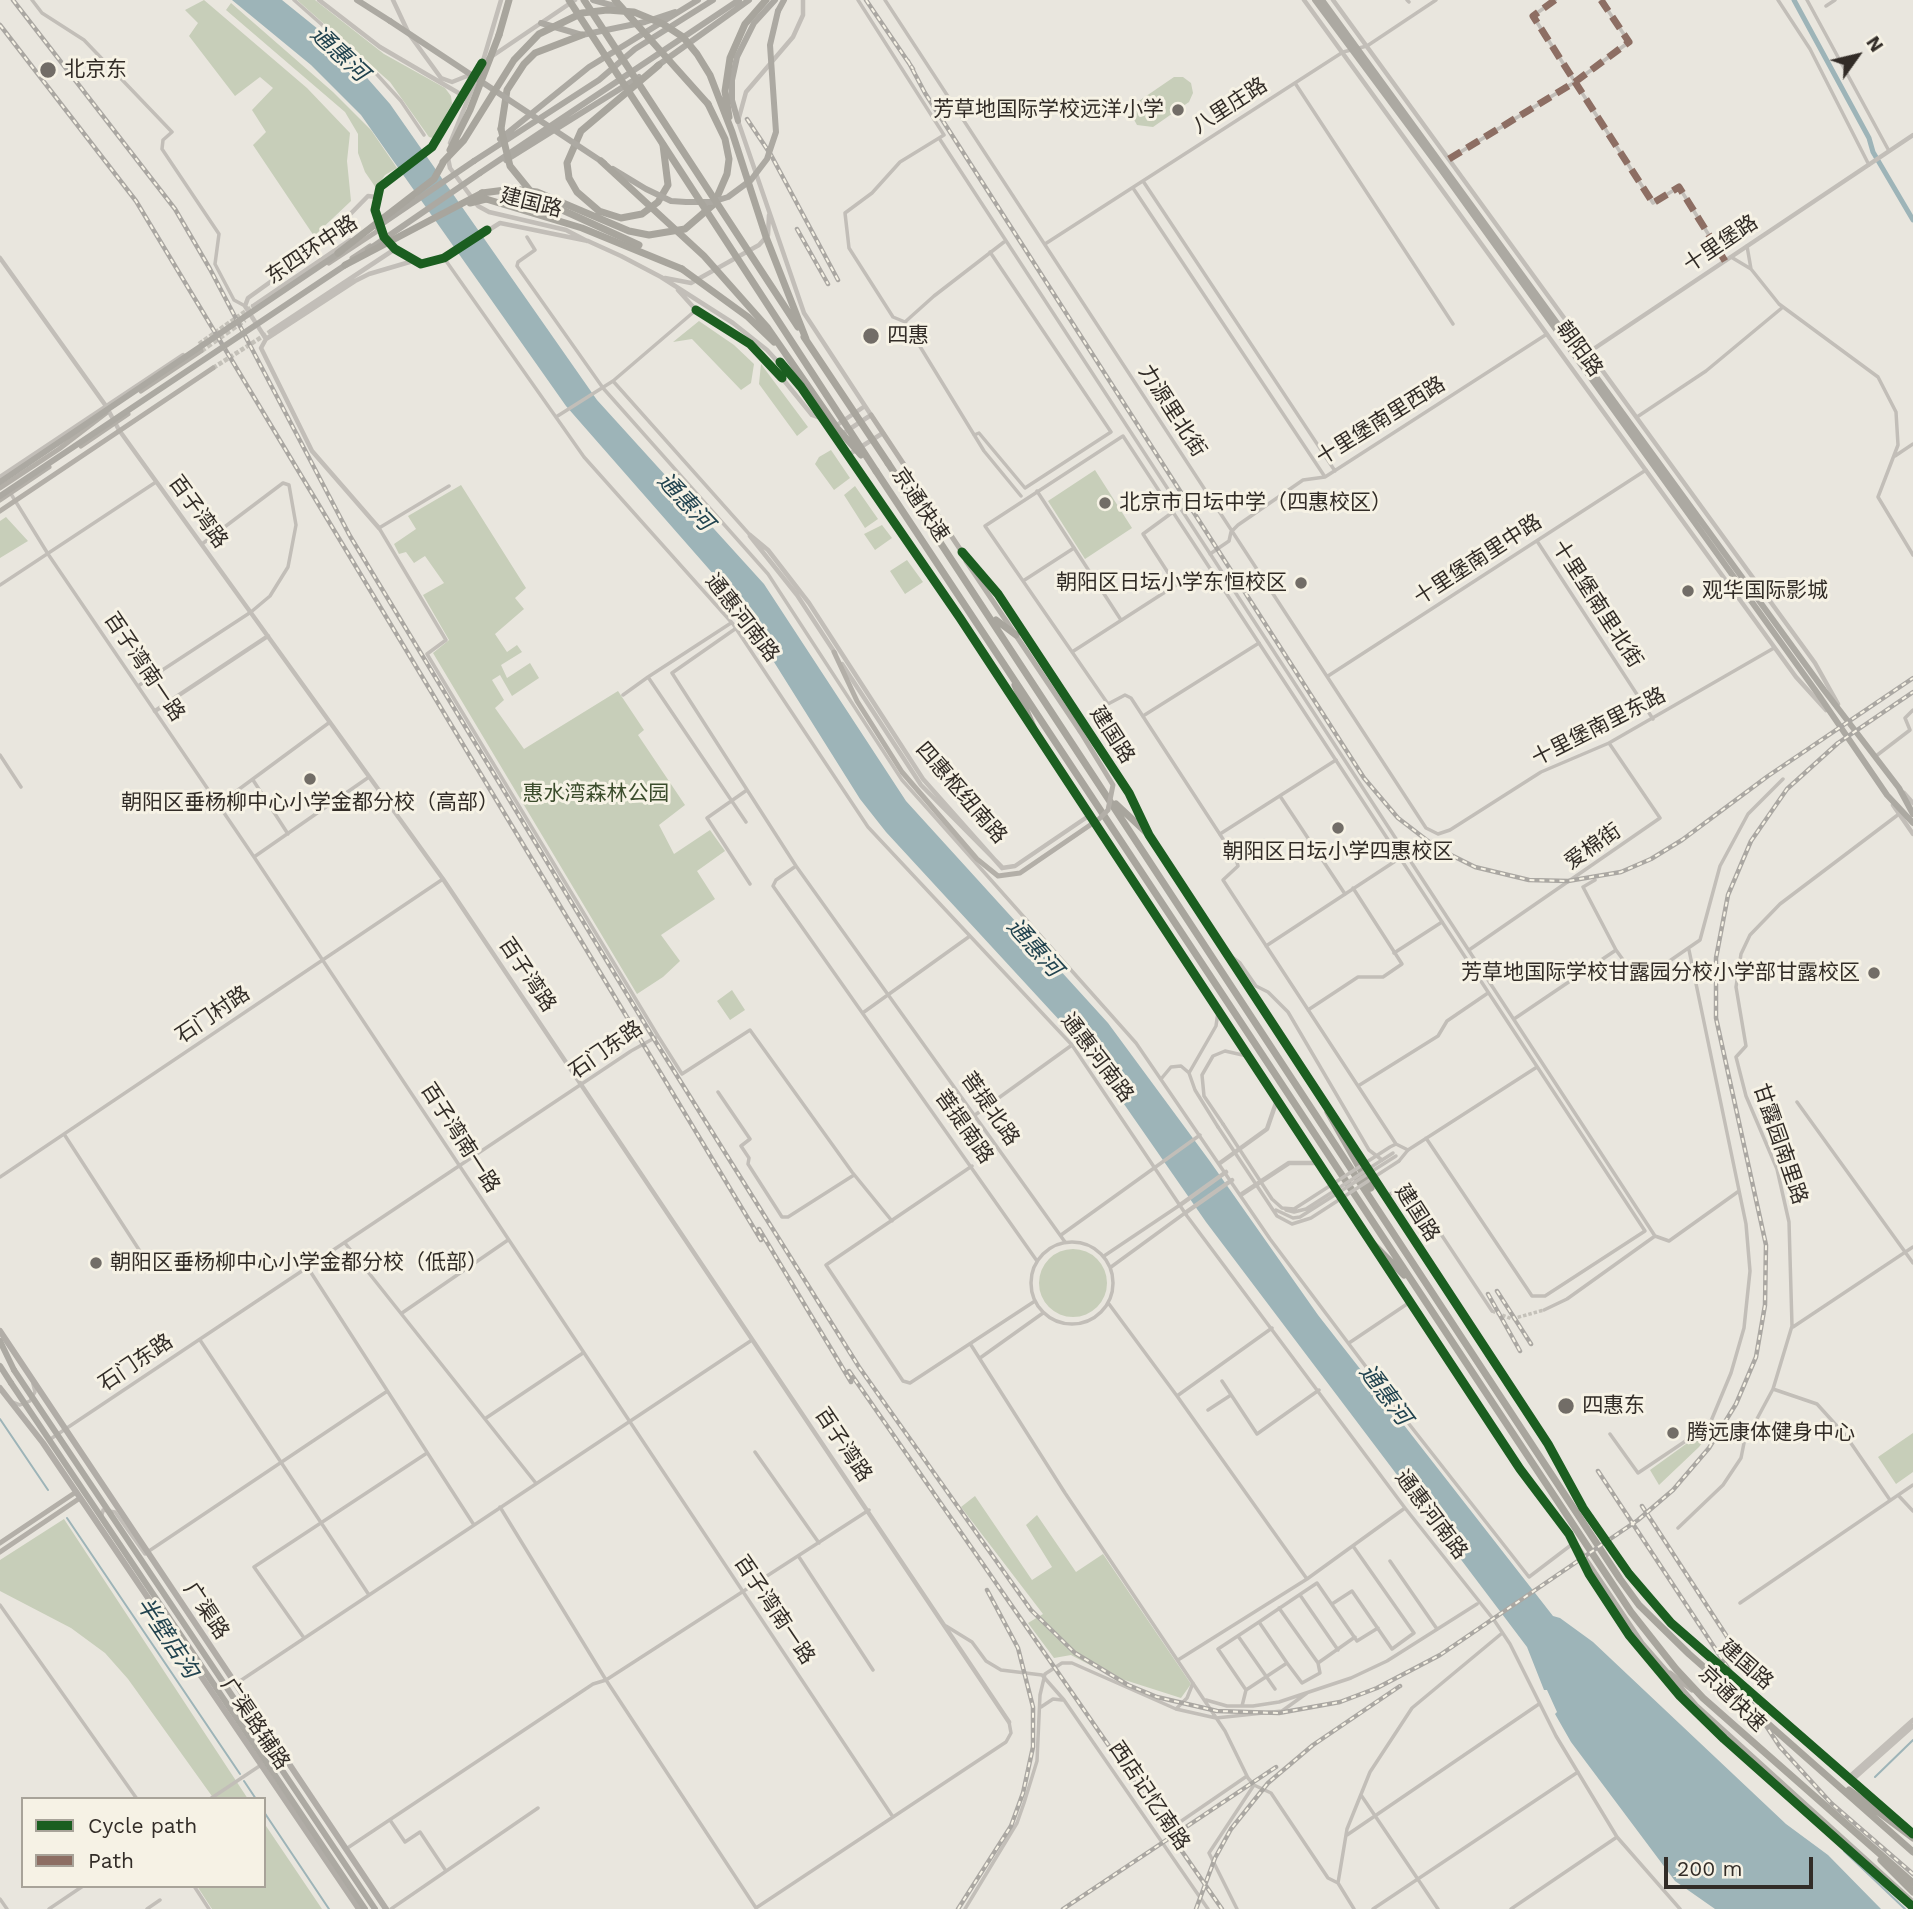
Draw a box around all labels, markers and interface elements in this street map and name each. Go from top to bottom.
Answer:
water label: 通惠河 [304,20,374,88]
north arrow [1822,21,1892,91]
text: N [1861,32,1888,56]
place label: 北京东 [64,57,127,83]
marker: 北京东 [38,60,58,80]
street label: 八里庄路 [1188,73,1272,139]
place label: 芳草地国际学校远洋小学 [933,97,1164,123]
marker: 芳草地国际学校远洋小学 [1170,102,1186,118]
street label: 建国路 [497,183,565,223]
street label: 东四环中路 [261,210,363,290]
street label: 十里堡路 [1679,210,1763,278]
street label: 朝阳路 [1550,316,1608,382]
place label: 四惠 [887,323,929,349]
marker: 四惠 [861,326,881,346]
street label: 力源里北街 [1133,360,1211,462]
street label: 十里堡南里西路 [1312,371,1450,471]
street label: 京通快速 [886,463,954,547]
water label: 通惠河 [651,467,719,537]
street label: 百子湾路 [163,471,233,553]
place label: 北京市日坛中学（四惠校区） [1119,490,1392,516]
marker: 北京市日坛中学（四惠校区） [1097,495,1113,511]
street label: 十里堡南里中路 [1409,509,1547,611]
street label: 十里堡南里北街 [1546,535,1648,673]
street label: 通惠河南路 [700,569,784,667]
place label: 朝阳区日坛小学东恒校区 [1056,570,1287,596]
marker: 朝阳区日坛小学东恒校区 [1293,575,1309,591]
place label: 观华国际影城 [1702,578,1828,604]
marker: 观华国际影城 [1680,583,1696,599]
street label: 百子湾南一路 [98,608,190,726]
street label: 十里堡南里东路 [1528,682,1670,772]
street label: 建国路 [1084,702,1140,768]
street label: 四惠枢纽南路 [910,737,1012,849]
marker: 朝阳区垂杨柳中心小学金都分校（高部） [302,771,318,787]
park label: 惠水湾森林公园 [523,781,669,807]
place label: 朝阳区垂杨柳中心小学金都分校（高部） [121,790,499,816]
street label: 爱棉街 [1560,819,1626,875]
marker: 朝阳区日坛小学四惠校区 [1330,820,1346,836]
place label: 朝阳区日坛小学四惠校区 [1223,839,1453,865]
water label: 通惠河 [1001,913,1067,983]
street label: 百子湾路 [493,933,561,1017]
place label: 芳草地国际学校甘露园分校小学部甘露校区 [1461,960,1860,986]
marker: 芳草地国际学校甘露园分校小学部甘露校区 [1866,965,1882,981]
street label: 石门村路 [171,981,255,1049]
street label: 通惠河南路 [1055,1008,1139,1108]
street label: 石门东路 [564,1016,648,1084]
street label: 菩提北路 [956,1067,1024,1151]
street label: 百子湾南一路 [415,1078,505,1198]
street label: 甘露园南里路 [1748,1080,1812,1208]
street label: 菩提南路 [930,1085,998,1169]
street label: 建国路 [1389,1180,1445,1246]
place label: 朝阳区垂杨柳中心小学金都分校（低部） [110,1250,488,1276]
marker: 朝阳区垂杨柳中心小学金都分校（低部） [88,1255,104,1271]
street label: 石门东路 [94,1329,178,1397]
water label: 通惠河 [1353,1359,1417,1431]
place label: 四惠东 [1582,1393,1645,1419]
marker: 四惠东 [1556,1396,1576,1416]
street label: 百子湾路 [809,1403,877,1487]
place label: 腾远康体健身中心 [1687,1420,1855,1446]
marker: 腾远康体健身中心 [1665,1425,1681,1441]
street label: 通惠河南路 [1389,1465,1473,1565]
street label: 百子湾南一路 [728,1551,820,1669]
street label: 广渠路 [178,1578,234,1644]
water label: 半壁店沟 [130,1592,204,1684]
street label: 建国路 [1714,1635,1778,1695]
street label: 京通快速 [1693,1661,1771,1737]
street label: 广渠路辅路 [215,1673,295,1775]
street label: 西店记忆南路 [1103,1737,1195,1855]
legend [21,1797,266,1888]
text: Cycle path [88,1813,197,1838]
scale bar [1668,1842,1817,1886]
text: Path [88,1848,134,1873]
text: 200 m [1677,1856,1743,1881]

